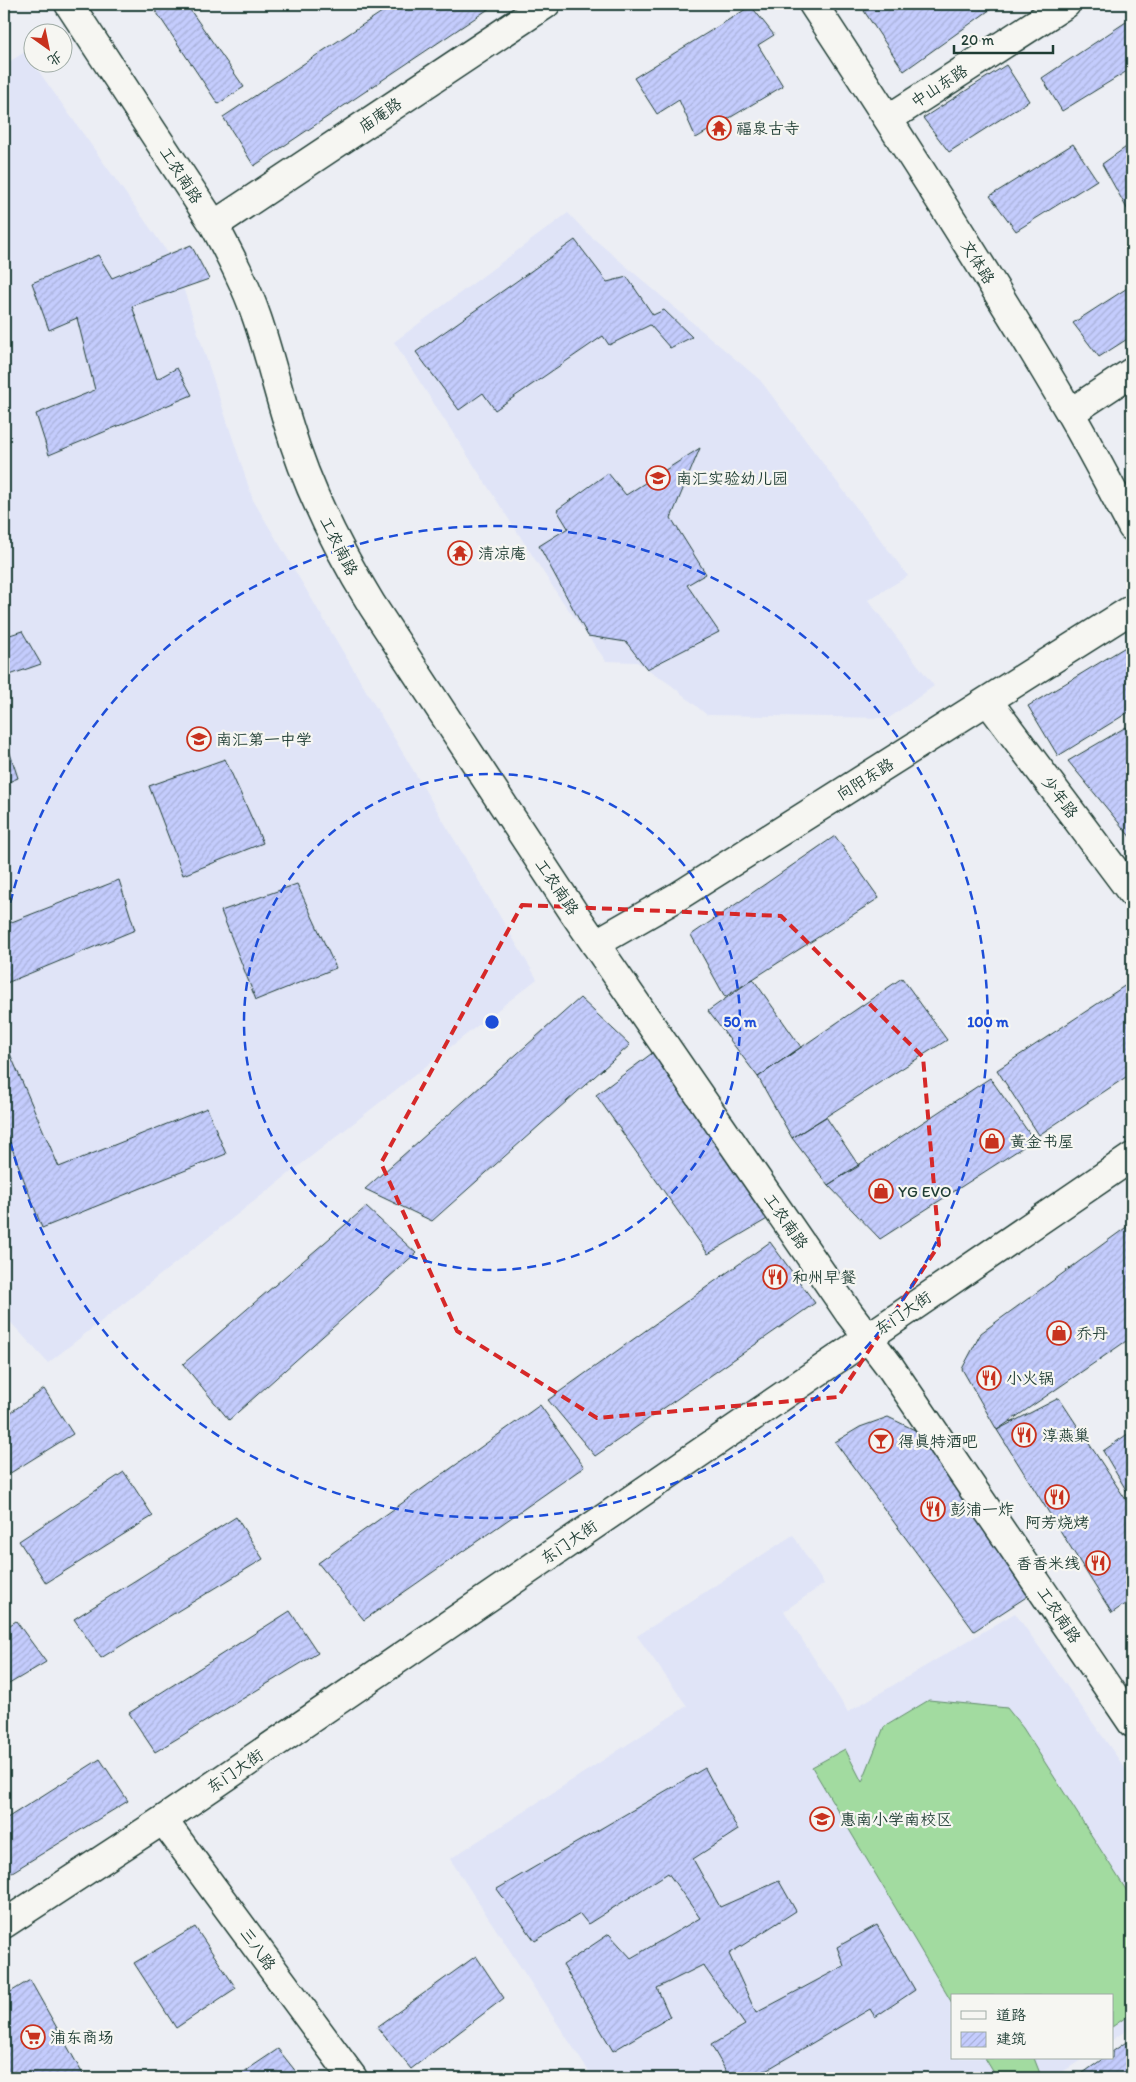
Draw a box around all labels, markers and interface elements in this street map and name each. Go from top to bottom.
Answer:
north arrow [22,22,72,72]
scale bar [954,22,1052,54]
text: 20 m [961,31,995,49]
text: 北 [44,48,65,69]
street label: 中山东路 [907,61,971,111]
street label: 庙庵路 [355,94,405,136]
temple icon: 福泉古寺 [706,115,732,141]
place label: 福泉古寺 [736,119,800,138]
street label: 工农南路 [156,143,206,207]
street label: 文体路 [957,237,999,287]
school or university icon: 南汇实验幼儿园 [645,465,671,491]
place label: 南汇实验幼儿园 [676,469,788,488]
street label: 工农南路 [316,513,362,579]
temple icon: 清凉庵 [447,540,473,566]
place label: 清凉庵 [478,544,526,563]
school or university icon: 南汇第一中学 [186,726,212,752]
place label: 南汇第一中学 [216,730,312,749]
street label: 向阳东路 [833,754,897,804]
street label: 少年路 [1038,772,1082,822]
street label: 工农南路 [531,855,583,919]
centre of rings [483,1013,501,1031]
text: 50 m [723,1013,757,1031]
text: 100 m [967,1013,1009,1031]
shop icon: 黄金书屋 [979,1128,1005,1154]
place label: 黄金书屋 [1010,1132,1074,1151]
shop icon: YG EVO [868,1178,894,1204]
place label: YG EVO [898,1182,952,1201]
street label: 工农南路 [760,1189,812,1253]
restaurant icon: 和州早餐 [762,1264,788,1290]
place label: 和州早餐 [792,1268,856,1287]
street label: 东门大街 [871,1287,935,1339]
shop icon: 乔丹 [1046,1320,1072,1346]
place label: 乔丹 [1076,1324,1108,1343]
restaurant icon: 小火锅 [976,1365,1002,1391]
place label: 小火锅 [1006,1369,1054,1388]
restaurant icon: 淳燕巢 [1011,1422,1037,1448]
place label: 淳燕巢 [1042,1426,1090,1445]
bar icon: 得真特酒吧 [868,1428,894,1454]
place label: 得真特酒吧 [898,1432,978,1451]
restaurant icon: 阿芳烧烤 [1044,1484,1070,1510]
restaurant icon: 彭浦一炸 [920,1496,946,1522]
place label: 彭浦一炸 [950,1500,1014,1519]
place label: 阿芳烧烤 [1025,1513,1089,1532]
street label: 东门大街 [537,1516,601,1568]
restaurant icon: 香香米线 [1085,1550,1111,1576]
place label: 香香米线 [1016,1554,1080,1573]
street label: 工农南路 [1033,1583,1085,1647]
street label: 东门大街 [203,1745,267,1797]
school or university icon: 惠南小学南校区 [809,1806,835,1832]
place label: 惠南小学南校区 [840,1810,952,1829]
street label: 三八路 [236,1924,280,1974]
legend [951,1994,1114,2060]
text: 道路 [996,2006,1026,2024]
supermarket icon: 浦东商场 [20,2024,46,2050]
place label: 浦东商场 [50,2028,114,2047]
text: 建筑 [996,2030,1026,2048]

